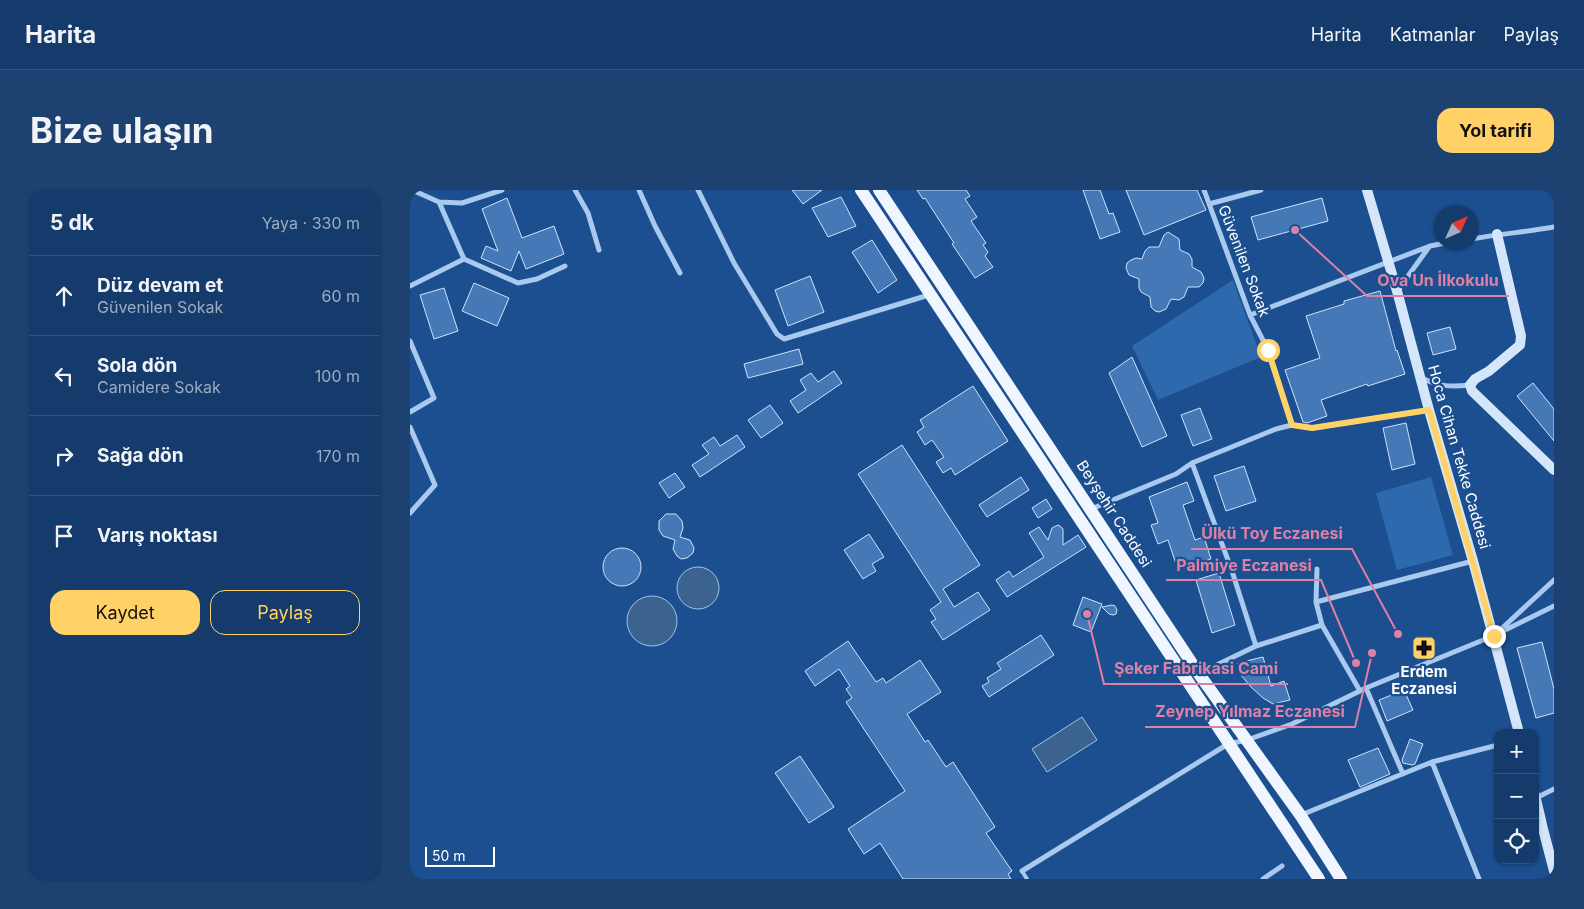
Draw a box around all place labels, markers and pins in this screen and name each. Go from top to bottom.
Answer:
callout: Ova Un İlkokulu [1367,265,1509,296]
callout: Ülkü Toy Eczanesi [1191,518,1352,549]
callout: Palmiye Eczanesi [1166,549,1321,580]
pharmacy icon: Erdem Eczanesi [1411,635,1437,661]
callout: Şeker Fabrikasi Cami [1104,653,1288,684]
place label: Erdem Eczanesi [1391,662,1457,698]
callout: Zeynep Yılmaz Eczanesi [1145,696,1355,727]

